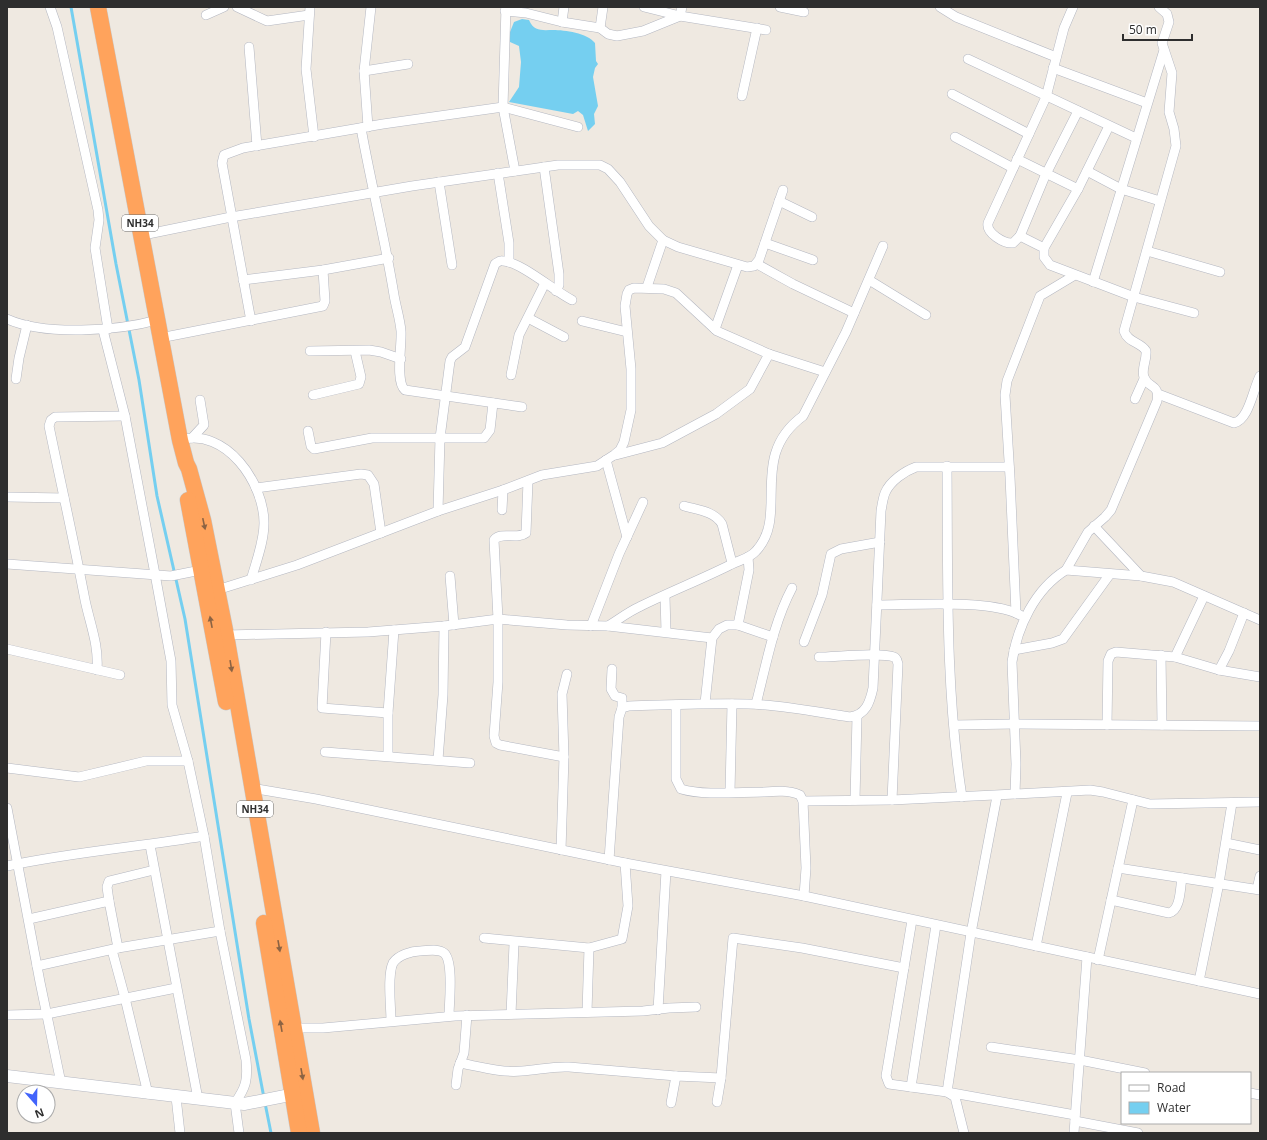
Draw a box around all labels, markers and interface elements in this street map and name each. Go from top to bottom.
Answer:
scale bar [1123,16,1192,42]
text: 50 m [1129,21,1157,38]
road number: NH34 [122,215,158,231]
one-way arrow [202,518,208,530]
one-way arrow [208,615,214,628]
one-way arrow [228,660,234,672]
road number: NH34 [237,801,273,817]
one-way arrow [277,940,283,952]
one-way arrow [278,1019,284,1032]
one-way arrow [299,1068,305,1080]
legend [1121,1072,1251,1124]
text: Road [1157,1079,1186,1096]
north arrow [16,1084,56,1124]
text: Water [1157,1099,1191,1116]
text: N [33,1105,46,1122]

